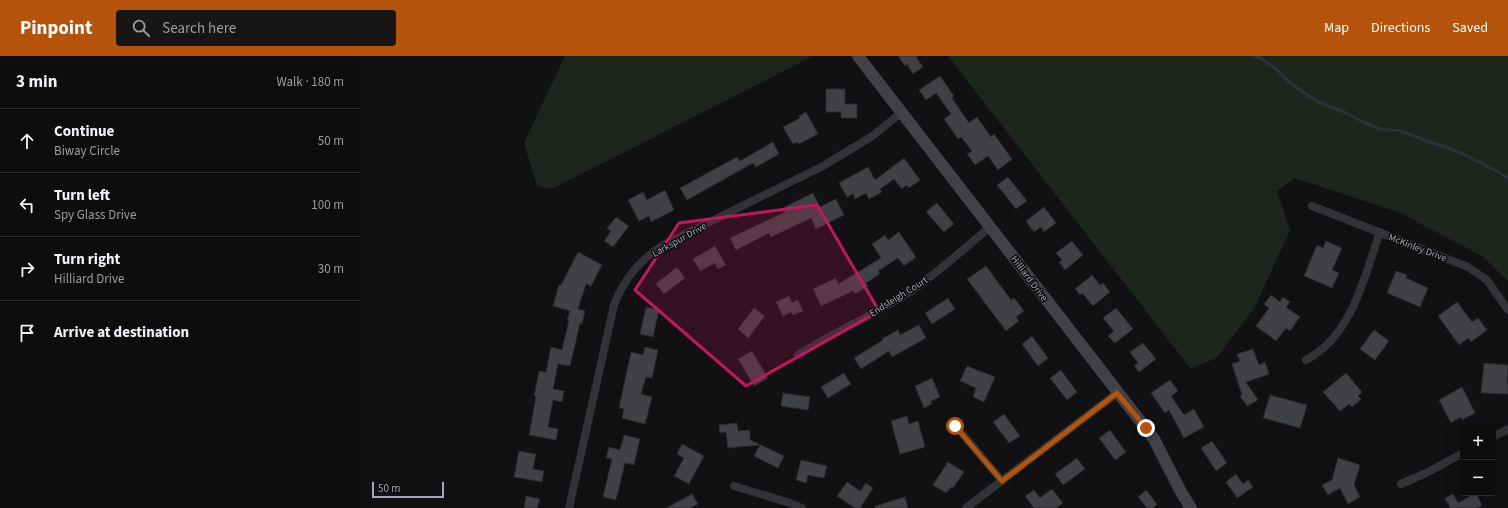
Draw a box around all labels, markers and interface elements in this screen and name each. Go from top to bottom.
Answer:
search box [116,10,396,46]
text: Pinpoint [20,15,92,42]
icon: search [130,17,152,39]
text: Search here [162,18,236,39]
text: Map [1324,18,1349,38]
text: Directions [1371,18,1430,38]
text: Saved [1452,18,1488,38]
text: 3 min [16,70,57,94]
text: Walk · 180 m [276,73,344,91]
text: Continue [54,121,114,142]
icon: ahead [16,130,38,152]
text: 50 m [318,132,344,150]
text: Biway Circle [54,142,120,160]
text: Turn left [54,185,110,206]
icon: left [16,194,38,216]
text: 100 m [311,196,344,214]
text: Spy Glass Drive [54,206,136,224]
street label: Larkspur Drive [650,219,709,261]
street label: McKinley Drive [1386,230,1449,265]
text: Turn right [54,249,120,270]
street label: Hilliard Drive [1007,253,1051,304]
icon: right [16,258,38,280]
text: 30 m [318,260,344,278]
text: Hilliard Drive [54,270,124,288]
street label: Endsleigh Court [867,273,931,320]
icon: arrive [16,322,38,344]
text: Arrive at destination [54,322,189,343]
route start [946,417,964,435]
route end [1137,419,1155,437]
map controls [1460,424,1496,496]
button: + [1460,424,1496,460]
button: − [1460,460,1496,496]
scale bar [372,480,444,499]
text: 50 m [378,481,400,496]

